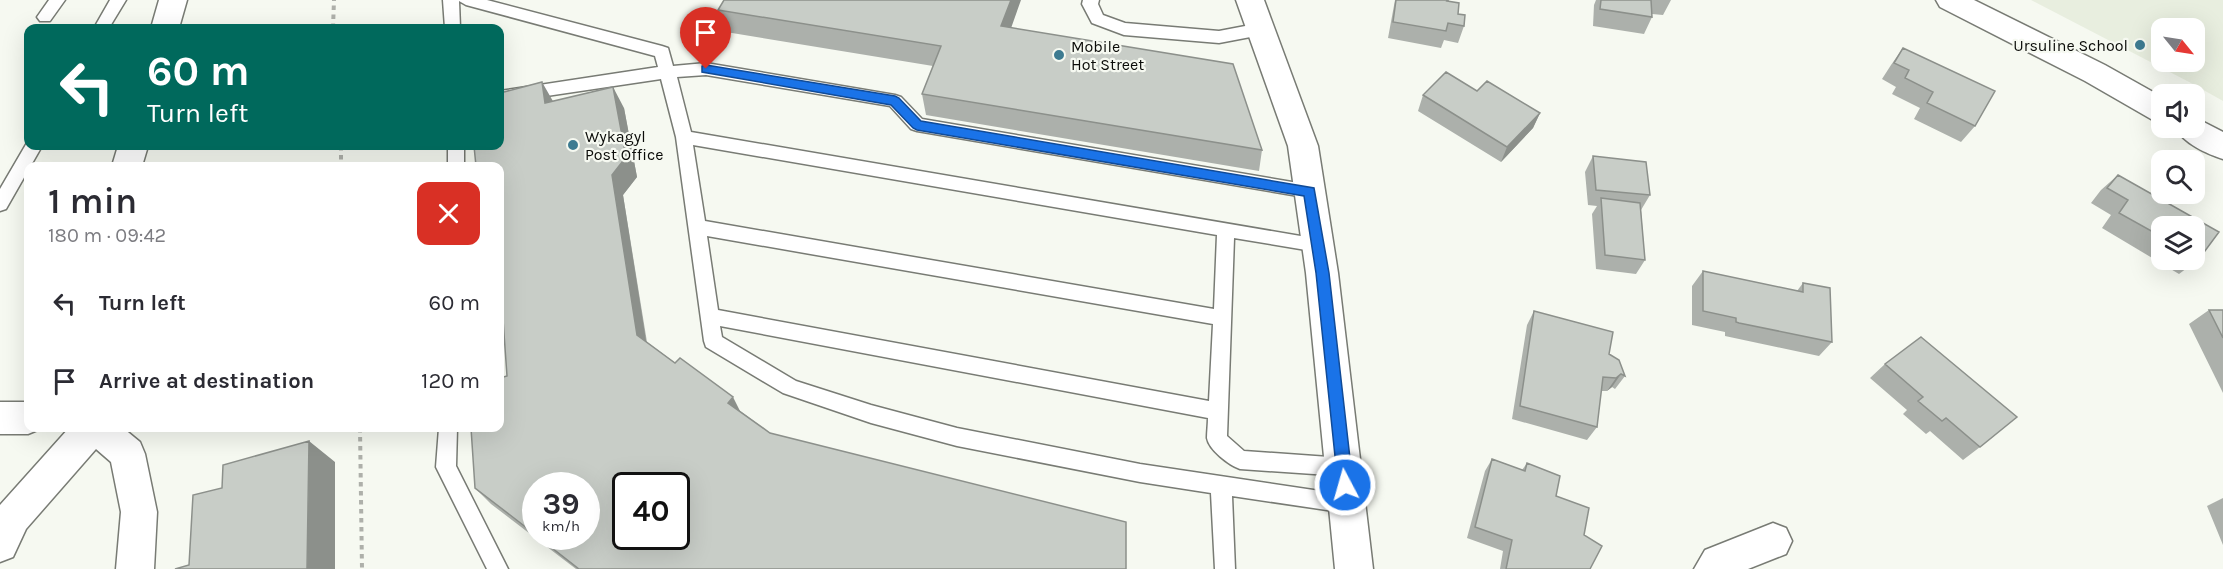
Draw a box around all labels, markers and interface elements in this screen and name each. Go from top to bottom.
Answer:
pin [680,7,731,69]
icon: arrive [689,16,722,49]
north arrow [2151,18,2205,72]
map controls [2151,18,2205,270]
place label: Ursuline School [2013,36,2128,55]
place label: Mobile Hot Street [1071,37,1144,74]
marker: Ursuline School [2133,38,2147,52]
text: 60 m [147,46,250,96]
icon: left [48,48,126,126]
marker: Mobile Hot Street [1052,48,1066,62]
button: sound [2151,84,2205,138]
text: Turn left [147,97,248,129]
place label: Wykagyl Post Office [585,127,663,164]
marker: Wykagyl Post Office [566,138,580,152]
button: search [2151,150,2205,204]
text: 1 min [48,180,137,222]
button: close [417,182,480,245]
button: layers [2151,216,2205,270]
text: 180 m · 09:42 [48,224,166,247]
icon: left [48,287,81,320]
text: Turn left [99,290,186,316]
text: 60 m [429,290,480,316]
icon: arrive [48,365,81,398]
text: Arrive at destination [99,368,314,394]
text: 120 m [421,368,480,394]
position arrow [1313,453,1377,517]
speed limit sign: 40 [612,472,690,550]
text: 39 [543,486,579,522]
text: km/h [542,517,580,535]

